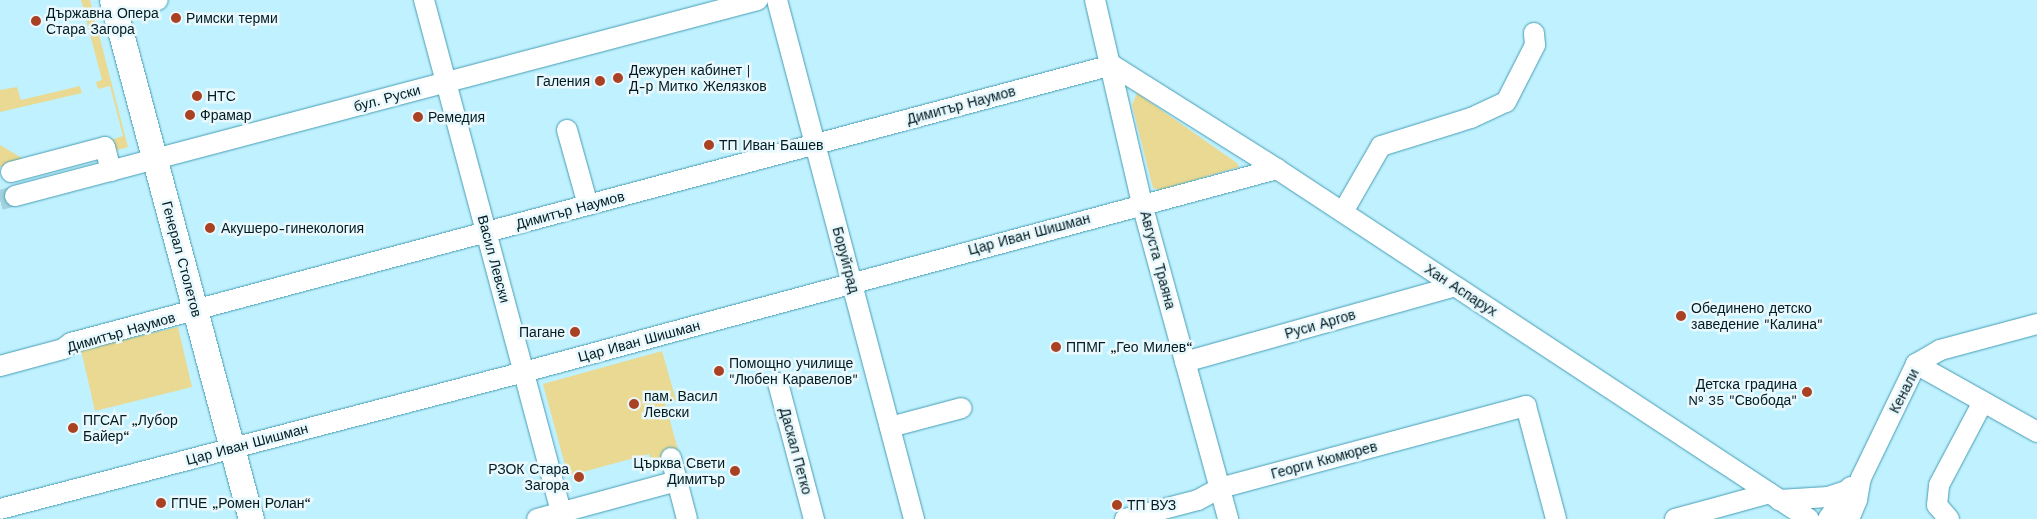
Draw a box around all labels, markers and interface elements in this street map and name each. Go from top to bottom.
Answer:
place label: Държавна Опера Стара Загора [46,5,159,38]
place label: Римски терми [186,10,278,26]
marker: Римски терми [170,12,182,24]
marker: Държавна Опера Стара Загора [30,15,42,27]
place label: Дежурен кабинет | Д-р Митко Желязков [629,62,767,94]
marker: Дежурен кабинет | Д-р Митко Желязков [611,71,625,85]
place label: Галения [536,73,590,89]
marker: Галения [594,75,606,87]
street label: бул. Руски [352,81,422,115]
street label: Димитър Наумов [905,82,1017,128]
place label: НТС [207,88,236,104]
marker: НТС [191,90,203,102]
place label: Фрамар [200,107,251,123]
marker: Фрамар [184,109,196,121]
place label: Ремедия [428,109,485,125]
marker: Ремедия [412,111,424,123]
place label: ТП Иван Башев [719,137,823,153]
marker: ТП Иван Башев [703,139,715,151]
street label: Димитър Наумов [514,187,626,233]
street label: Генерал Столетов [158,199,206,319]
street label: Августа Траяна [1137,209,1179,311]
street label: Цар Иван Шишман [966,210,1092,258]
street label: Васил Левски [474,213,514,305]
place label: Акушеро-гинекология [221,220,364,236]
marker: Акушеро-гинекология [203,221,217,235]
street label: Боруйград [829,225,863,295]
street label: Хан Аспарух [1422,260,1500,320]
place label: Обединено детско заведение "Калина" [1691,300,1823,332]
street label: Руси Аргов [1283,306,1357,342]
street label: Димитър Наумов [65,309,177,355]
marker: Обединено детско заведение "Калина" [1675,310,1687,322]
street label: Цар Иван Шишман [576,317,702,365]
place label: Пагане [519,324,565,340]
marker: Пагане [569,326,581,338]
place label: ППМГ „Гео Милев“ [1066,339,1192,355]
marker: ППМГ „Гео Милев“ [1050,341,1062,353]
place label: Помощно училище "Любен Каравелов" [729,355,858,388]
marker: Помощно училище "Любен Каравелов" [713,365,725,377]
street label: Кенали [1886,366,1922,416]
place label: Детска градина № 35 "Свобода" [1688,376,1797,408]
marker: Детска градина № 35 "Свобода" [1801,386,1813,398]
place label: пам. Васил Левски [644,388,718,421]
marker: пам. Васил Левски [628,398,640,410]
street label: Даскал Петко [776,406,816,496]
place label: ПГСАГ „Лубор Байер“ [83,412,178,444]
street label: Цар Иван Шишман [184,420,310,468]
marker: ПГСАГ „Лубор Байер“ [67,422,79,434]
street label: Георги Кюмюрев [1269,438,1379,482]
place label: Църква Свети Димитър [633,455,725,488]
place label: РЗОК Стара Загора [488,461,569,494]
marker: Църква Свети Димитър [729,465,741,477]
marker: РЗОК Стара Загора [573,471,585,483]
place label: ГПЧЕ „Ромен Ролан“ [171,495,311,511]
marker: ГПЧЕ „Ромен Ролан“ [155,497,167,509]
place label: ТП ВУЗ [1127,497,1176,513]
marker: ТП ВУЗ [1111,499,1123,511]

